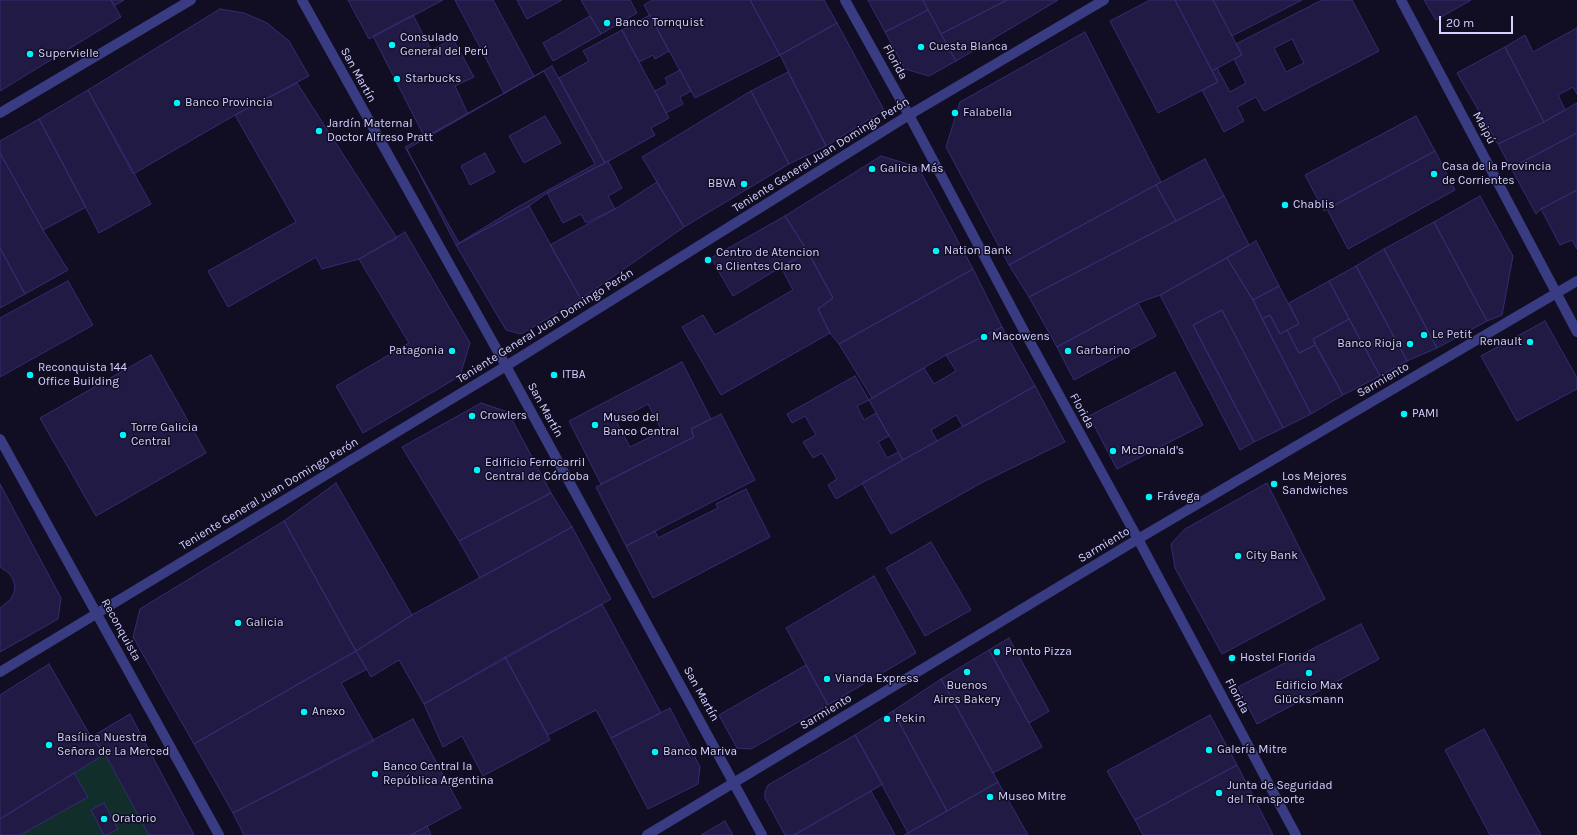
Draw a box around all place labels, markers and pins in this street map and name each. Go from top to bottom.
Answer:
place label: Banco Tornquist [615,16,704,30]
marker: Banco Tornquist [602,18,612,28]
place label: Consulado General del Perú [400,31,488,59]
marker: Consulado General del Perú [387,40,397,50]
place label: Cuesta Blanca [929,40,1008,54]
marker: Cuesta Blanca [916,42,926,52]
place label: Supervielle [38,47,99,61]
marker: Supervielle [25,49,35,59]
place label: Starbucks [405,72,461,86]
marker: Starbucks [392,74,402,84]
place label: Banco Provincia [185,96,273,110]
marker: Banco Provincia [172,98,182,108]
place label: Falabella [963,106,1012,120]
marker: Falabella [950,108,960,118]
place label: Jardín Maternal Doctor Alfreso Pratt [327,117,433,145]
marker: Jardín Maternal Doctor Alfreso Pratt [314,126,324,136]
place label: Casa de la Provincia de Corrientes [1442,160,1551,188]
place label: Galicia Más [880,162,944,176]
marker: Galicia Más [867,164,877,174]
marker: Casa de la Provincia de Corrientes [1429,169,1439,179]
place label: BBVA [708,177,736,191]
marker: BBVA [739,179,749,189]
place label: Chablis [1293,198,1335,212]
marker: Chablis [1280,200,1290,210]
place label: Nation Bank [944,244,1012,258]
place label: Centro de Atencion a Clientes Claro [716,246,820,274]
marker: Nation Bank [931,246,941,256]
marker: Centro de Atencion a Clientes Claro [703,255,713,265]
place label: Le Petit [1432,328,1472,342]
place label: Macowens [992,330,1050,344]
marker: Le Petit [1419,330,1429,340]
marker: Macowens [979,332,989,342]
place label: Renault [1480,335,1522,349]
place label: Banco Rioja [1337,337,1402,351]
marker: Renault [1525,337,1535,347]
marker: Banco Rioja [1405,339,1415,349]
place label: Patagonia [389,344,444,358]
place label: Garbarino [1076,344,1130,358]
marker: Patagonia [447,346,457,356]
marker: Garbarino [1063,346,1073,356]
place label: Reconquista 144 Office Building [38,361,127,389]
place label: ITBA [562,368,586,382]
marker: Reconquista 144 Office Building [25,370,35,380]
marker: ITBA [549,370,559,380]
place label: PAMI [1412,407,1439,421]
place label: Crowlers [480,409,527,423]
marker: PAMI [1399,409,1409,419]
marker: Crowlers [467,411,477,421]
place label: Museo del Banco Central [603,411,679,439]
marker: Museo del Banco Central [590,420,600,430]
place label: Torre Galicia Central [131,421,198,449]
marker: Torre Galicia Central [118,430,128,440]
place label: McDonald's [1121,444,1184,458]
marker: McDonald's [1108,446,1118,456]
place label: Edificio Ferrocarril Central de Córdoba [485,456,589,484]
marker: Edificio Ferrocarril Central de Córdoba [472,465,482,475]
place label: Los Mejores Sandwiches [1282,470,1348,498]
marker: Los Mejores Sandwiches [1269,479,1279,489]
place label: Frávega [1157,490,1200,504]
marker: Frávega [1144,492,1154,502]
place label: City Bank [1246,549,1298,563]
marker: City Bank [1233,551,1243,561]
place label: Galicia [246,616,284,630]
marker: Galicia [233,618,243,628]
place label: Pronto Pizza [1005,645,1072,659]
marker: Pronto Pizza [992,647,1002,657]
place label: Hostel Florida [1240,651,1316,665]
marker: Hostel Florida [1227,653,1237,663]
marker: Buenos Aires Bakery [962,667,972,677]
marker: Edificio Max Glücksmann [1304,668,1314,678]
place label: Vianda Express [835,672,919,686]
marker: Vianda Express [822,674,832,684]
place label: Buenos Aires Bakery [933,679,1001,707]
place label: Edificio Max Glücksmann [1274,679,1344,707]
place label: Anexo [312,705,345,719]
marker: Anexo [299,707,309,717]
place label: Pekin [895,712,925,726]
marker: Pekin [882,714,892,724]
place label: Basílica Nuestra Señora de La Merced [57,731,169,759]
marker: Basílica Nuestra Señora de La Merced [44,740,54,750]
place label: Galería Mitre [1217,743,1287,757]
place label: Banco Mariva [663,745,737,759]
marker: Galería Mitre [1204,745,1214,755]
marker: Banco Mariva [650,747,660,757]
place label: Banco Central la República Argentina [383,760,494,788]
marker: Banco Central la República Argentina [370,769,380,779]
place label: Junta de Seguridad del Transporte [1227,779,1333,807]
marker: Junta de Seguridad del Transporte [1214,788,1224,798]
place label: Museo Mitre [998,790,1066,804]
marker: Museo Mitre [985,792,995,802]
place label: Oratorio [112,812,156,826]
marker: Oratorio [99,814,109,824]

